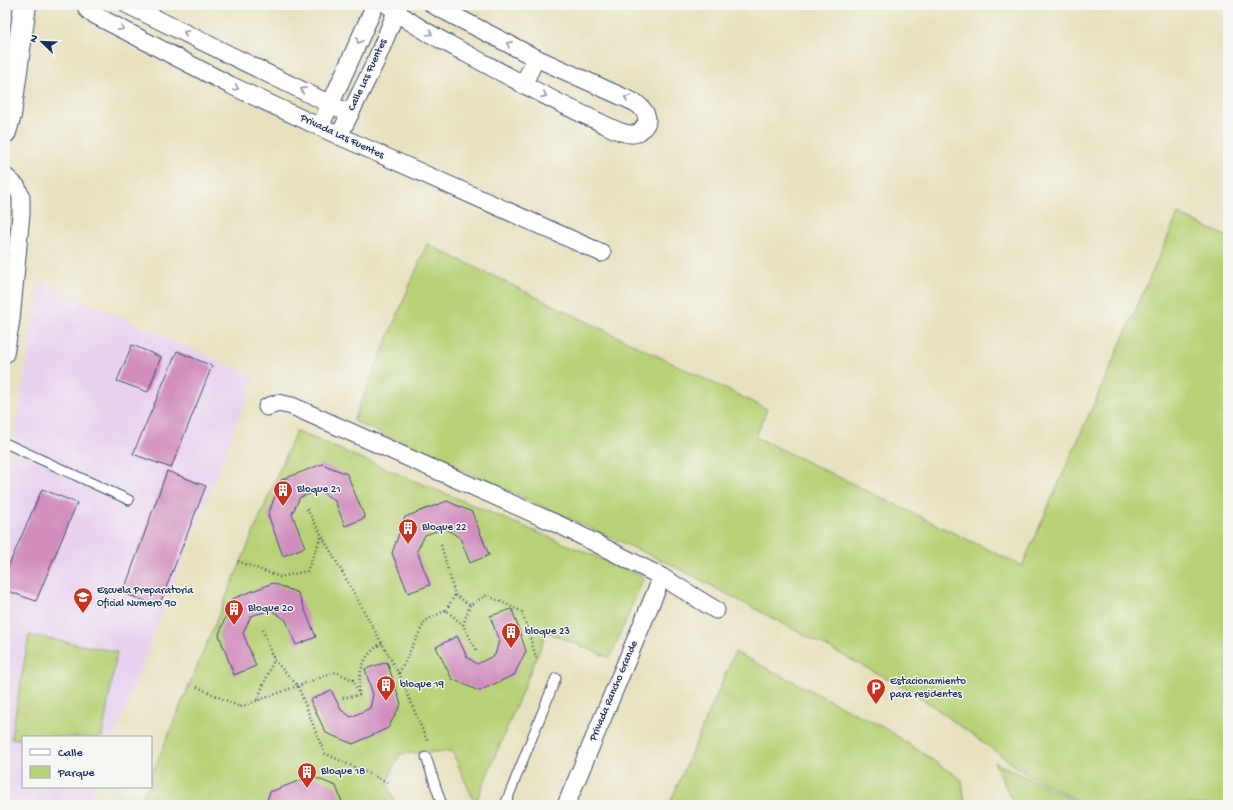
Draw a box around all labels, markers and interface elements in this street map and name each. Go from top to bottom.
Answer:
north arrow [22,22,62,62]
one-way arrow [117,23,124,31]
one-way arrow [426,29,433,36]
one-way arrow [183,30,190,38]
text: N [28,33,42,45]
street label: Calle Las Fuentes [346,36,390,113]
one-way arrow [356,36,364,44]
one-way arrow [506,42,513,49]
one-way arrow [232,83,240,91]
one-way arrow [299,87,307,95]
one-way arrow [540,90,547,98]
one-way arrow [624,95,632,103]
street label: Privada Las Fuentes [297,112,387,162]
building icon: Bloque 21 [272,479,294,507]
place label: Bloque 21 [296,484,341,496]
building icon: Bloque 22 [397,517,419,545]
place label: Bloque 22 [421,522,467,534]
place label: Escuela Preparatoria Oficial Numero 90 [97,585,194,610]
school or university icon: Escuela Preparatoria Oficial Numero 90 [72,586,94,614]
building icon: Bloque 20 [223,598,245,626]
place label: Bloque 20 [247,603,293,615]
building icon: bloque 23 [500,621,522,649]
place label: bloque 23 [525,626,570,638]
street label: Privada Rancho Grande [587,639,641,744]
building icon: bloque 19 [375,674,397,702]
place label: Estacionamiento para residentes [889,676,966,701]
parking icon: Estacionamiento para residentes [865,677,887,705]
place label: bloque 19 [400,679,444,691]
legend [22,736,152,788]
text: Calle [58,747,83,761]
building icon: Bloque 18 [296,761,318,789]
place label: Bloque 18 [320,766,365,778]
text: Parque [57,767,95,781]

